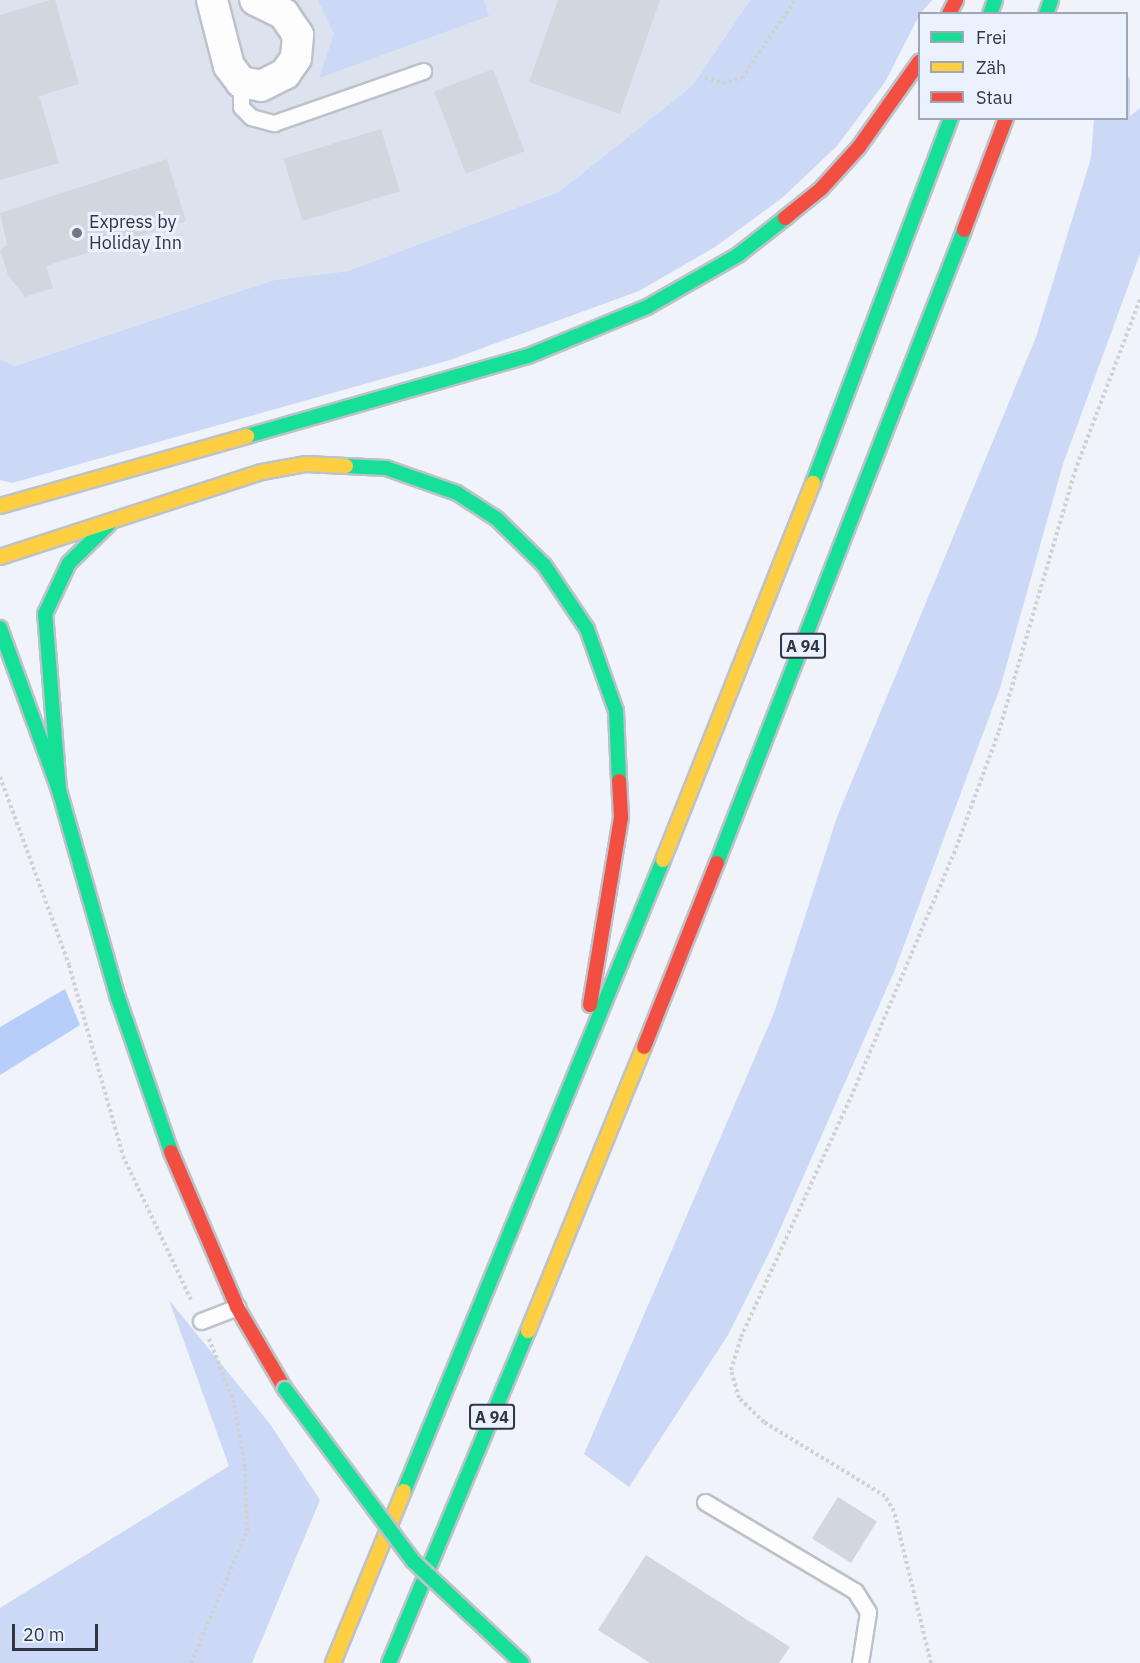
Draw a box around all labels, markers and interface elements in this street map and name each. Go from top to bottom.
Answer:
legend [918,12,1128,120]
text: Frei [976,26,1007,49]
text: Zäh [976,56,1006,79]
text: Stau [976,86,1013,109]
place label: Express by Holiday Inn [89,212,182,254]
marker: Express by Holiday Inn [70,226,84,240]
road number: A 94 [779,633,827,659]
road number: A 94 [468,1404,516,1430]
scale bar [15,1612,100,1650]
text: 20 m [23,1623,65,1646]

